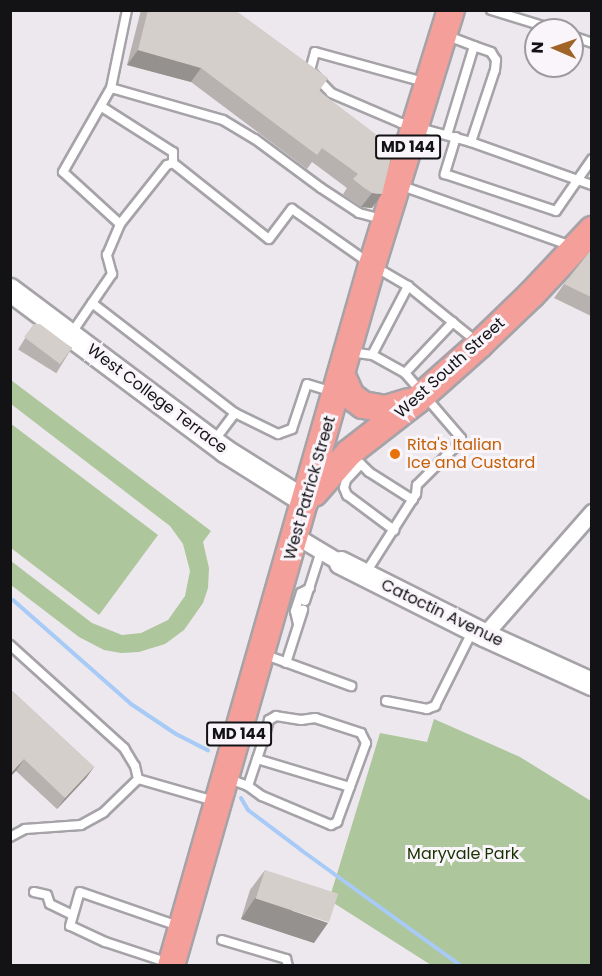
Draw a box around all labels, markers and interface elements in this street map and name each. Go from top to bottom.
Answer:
north arrow [524,18,584,78]
text: N [526,41,549,54]
road number: MD 144 [375,135,441,159]
street label: West South Street [391,314,509,422]
street label: West College Terrace [83,340,231,458]
street label: West Patrick Street [280,414,340,562]
place label: Rita's Italian Ice and Custard [407,435,535,473]
marker: Rita's Italian Ice and Custard [388,447,402,461]
street label: Catoctin Avenue [378,575,506,651]
road number: MD 144 [206,722,272,746]
park label: Maryvale Park [407,844,519,864]

